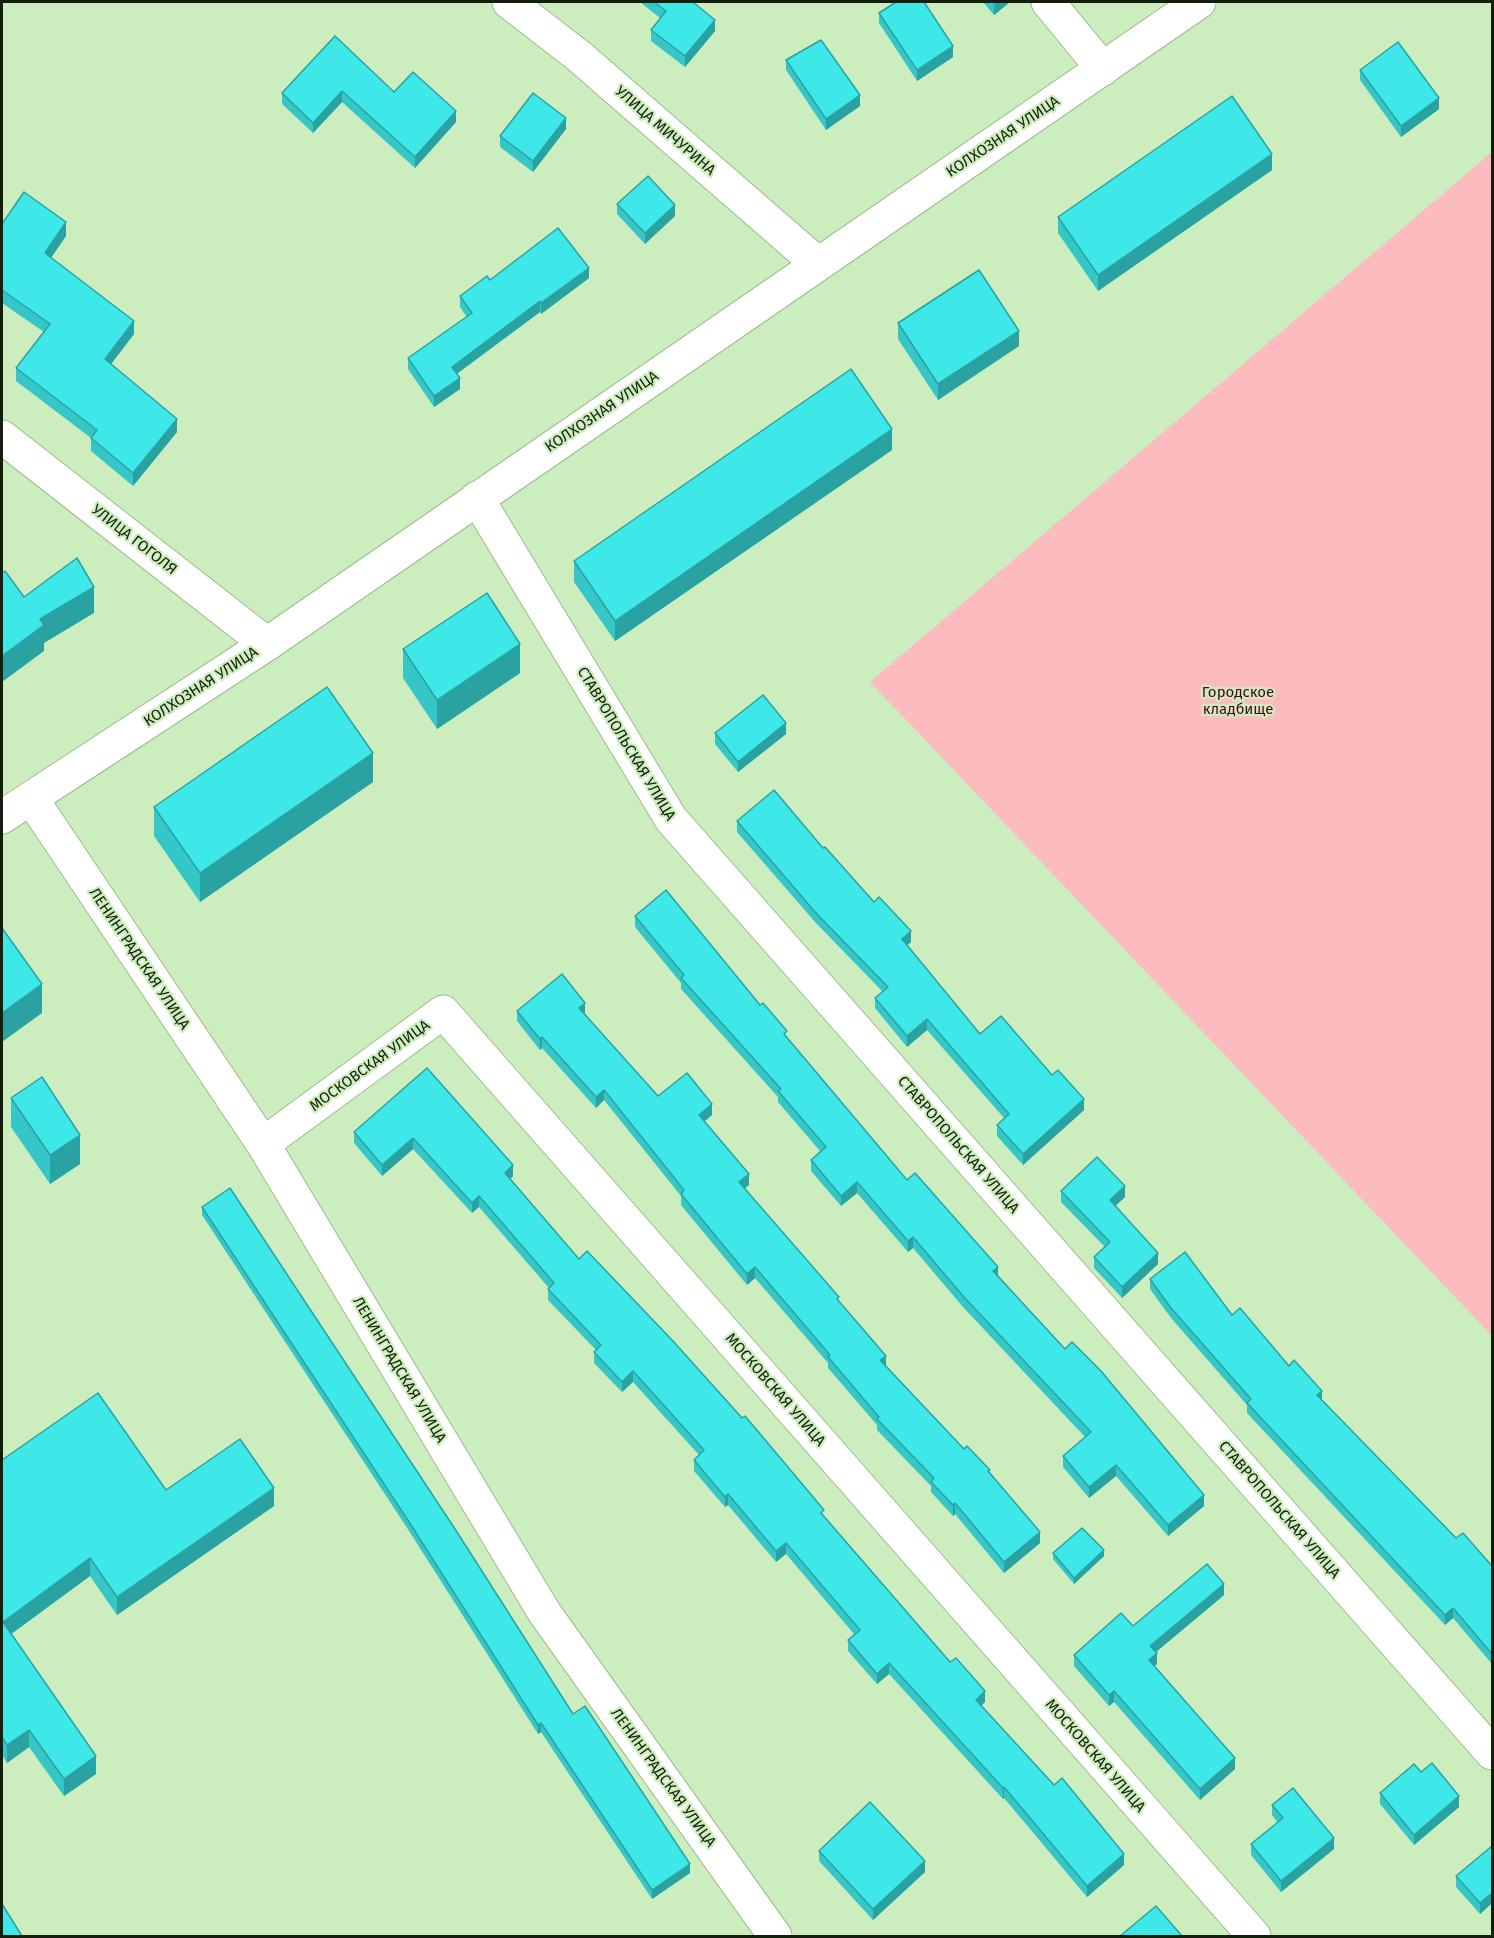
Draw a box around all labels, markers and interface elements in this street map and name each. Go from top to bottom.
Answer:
street label: УЛИЦА МИЧУРИНА [611,82,719,180]
street label: КОЛХОЗНАЯ УЛИЦА [943,92,1063,182]
street label: КОЛХОЗНАЯ УЛИЦА [542,367,662,457]
street label: УЛИЦА ГОГОЛЯ [88,501,180,579]
street label: КОЛХОЗНАЯ УЛИЦА [140,643,262,731]
street label: СТАВРОПОЛЬСКАЯ УЛИЦА [573,664,679,824]
park label: Городское кладбище [1202,684,1274,719]
street label: ЛЕНИНГРАДСКАЯ УЛИЦА [85,885,193,1033]
street label: МОСКОВСКАЯ УЛИЦА [307,1016,433,1116]
street label: СТАВРОПОЛЬСКАЯ УЛИЦА [893,1073,1023,1217]
street label: ЛЕНИНГРАДСКАЯ УЛИЦА [348,1294,450,1446]
street label: МОСКОВСКАЯ УЛИЦА [721,1330,829,1450]
street label: СТАВРОПОЛЬСКАЯ УЛИЦА [1214,1438,1344,1582]
street label: МОСКОВСКАЯ УЛИЦА [1041,1696,1149,1816]
street label: ЛЕНИНГРАДСКАЯ УЛИЦА [607,1705,719,1851]

